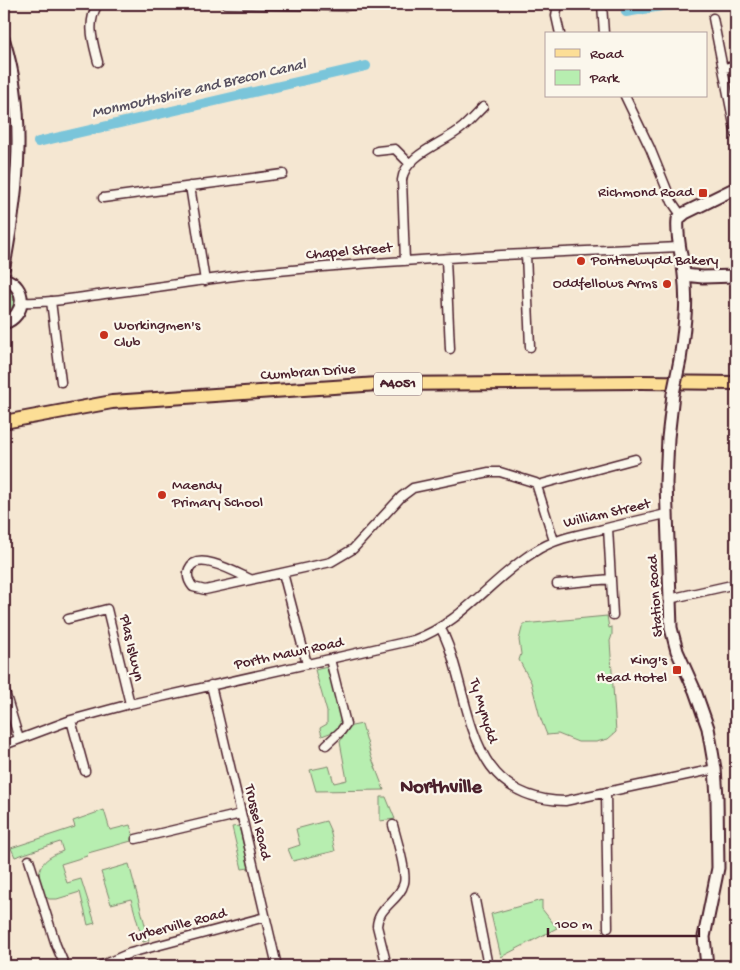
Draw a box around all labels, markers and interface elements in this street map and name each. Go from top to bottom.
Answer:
legend [545,32,708,98]
text: Road [590,46,624,64]
water label: Monmouthshire and Brecon Canal [90,56,309,124]
text: Park [589,70,620,88]
place label: Richmond Road [598,184,694,202]
marker: Richmond Road [697,187,709,199]
street label: Chapel Street [305,239,395,265]
place label: Pontnewydd Bakery [590,252,719,270]
marker: Pontnewydd Bakery [575,255,587,267]
place label: Oddfellows Arms [553,275,657,293]
marker: Oddfellows Arms [661,278,673,290]
place label: Workingmen's Club [114,317,201,352]
marker: Workingmen's Club [98,329,110,341]
street label: Cwmbran Drive [260,361,356,385]
road number: A4051 [374,372,422,396]
place label: Maendy Primary School [171,477,263,512]
marker: Maendy Primary School [156,489,168,501]
street label: William Street [562,495,654,533]
street label: Station Road [644,553,668,638]
street label: Plas Islwyn [114,612,147,683]
street label: Porth Mawr Road [232,633,346,675]
place label: King's Head Hotel [597,652,667,687]
marker: King's Head Hotel [671,664,683,676]
street label: Ty Mynydd [464,676,502,747]
district label: Northville [400,777,483,800]
street label: Trussel Road [239,782,275,862]
street label: Turberville Road [127,904,230,948]
scale bar [548,905,699,937]
text: 100 m [554,916,593,934]

